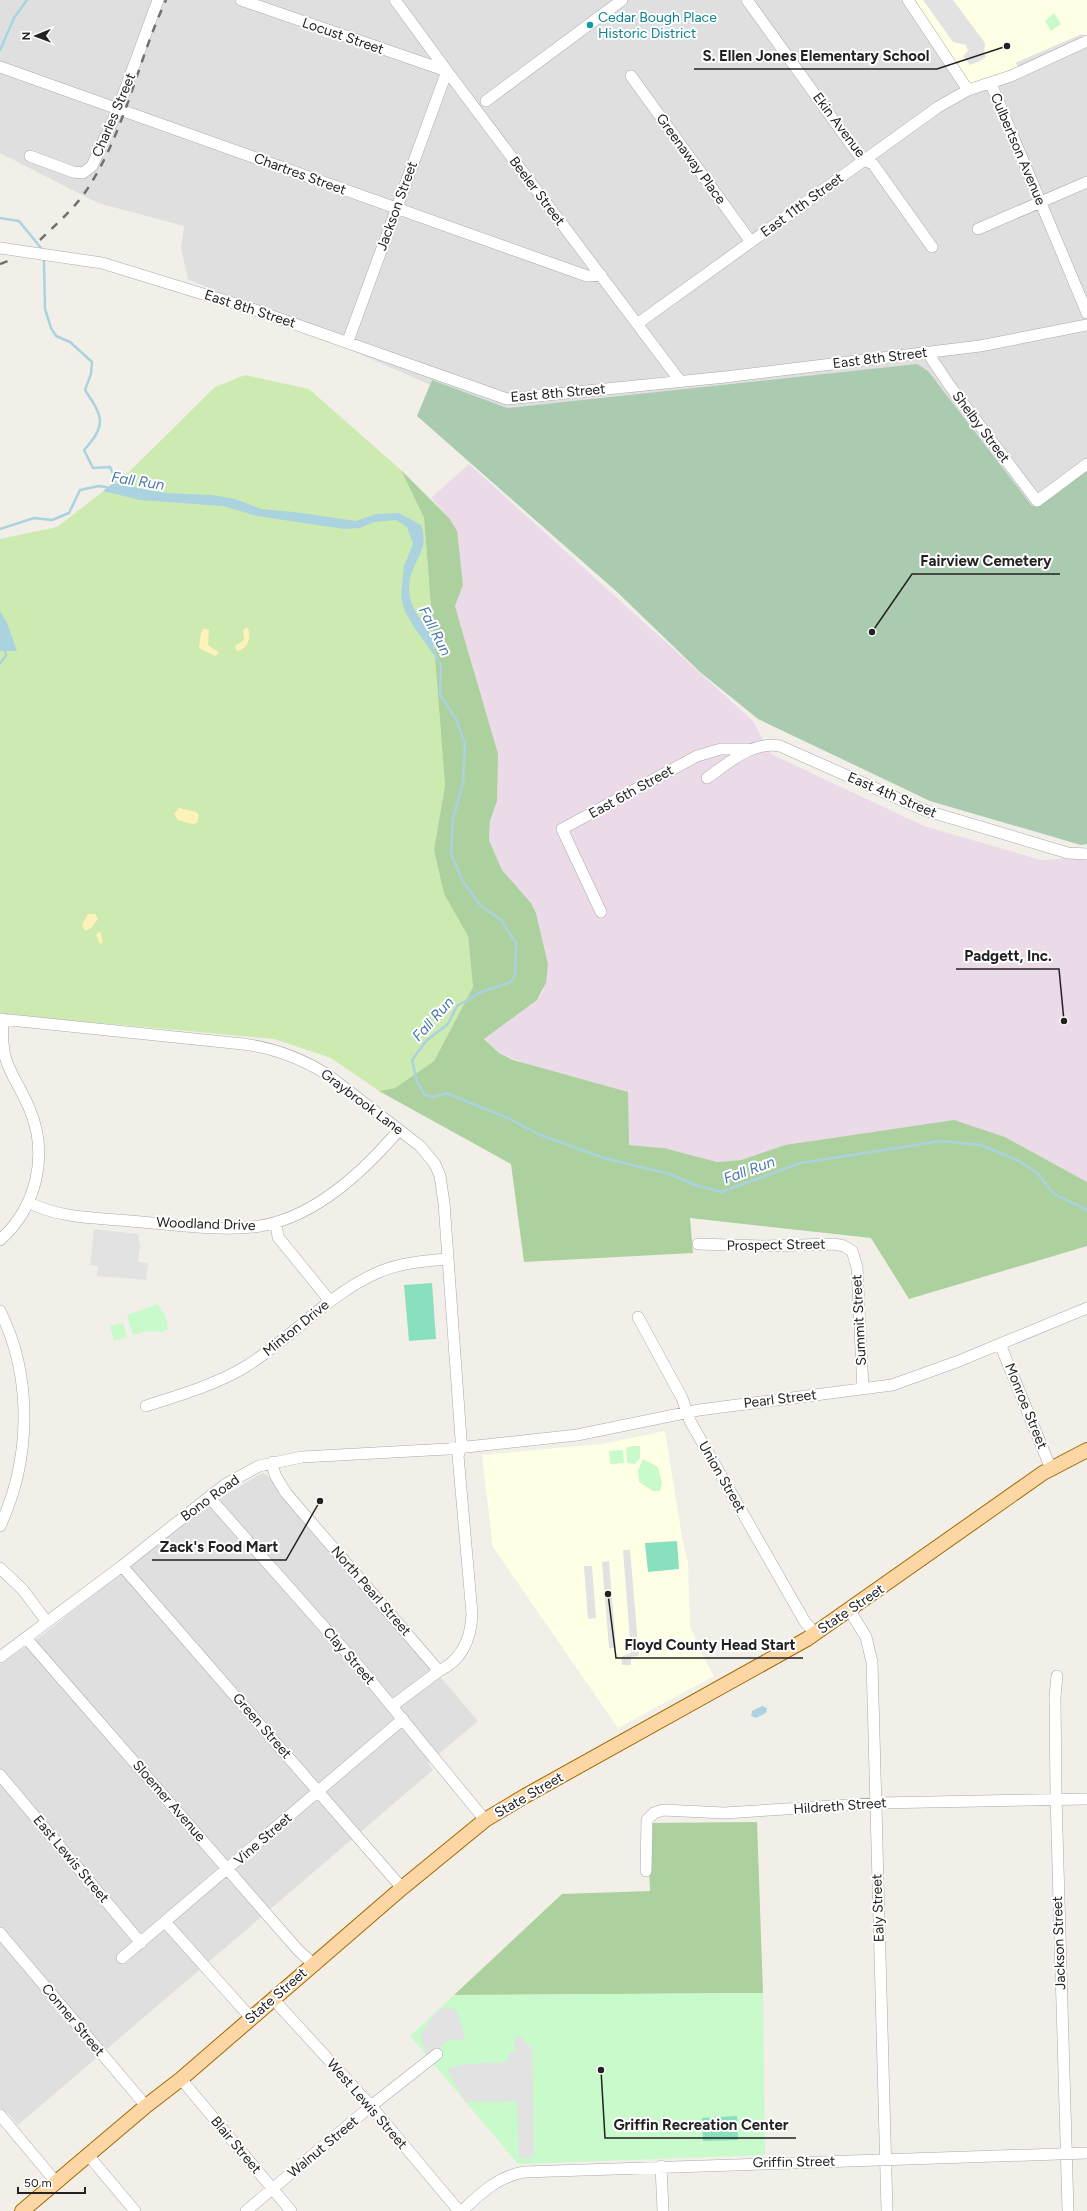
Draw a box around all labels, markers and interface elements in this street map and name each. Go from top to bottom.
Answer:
place label: Cedar Bough Place Historic District [598,9,717,42]
street label: Locust Street [300,14,386,58]
north arrow [16,16,56,56]
marker: Cedar Bough Place Historic District [585,20,595,30]
text: N [20,32,33,41]
callout: S. Ellen Jones Elementary School [694,42,937,69]
text: S. Ellen Jones Elementary School [703,47,929,65]
street label: Charles Street [89,70,139,160]
street label: Ekin Avenue [809,89,869,161]
street label: Culbertson Avenue [987,90,1049,208]
street label: Greenaway Place [652,110,730,208]
street label: Chartres Street [252,149,348,199]
street label: Beeler Street [506,153,568,229]
street label: Jackson Street [373,159,421,253]
street label: East 11th Street [757,169,847,241]
street label: East 8th Street [202,286,298,332]
street label: East 8th Street [832,344,928,372]
street label: East 8th Street [510,380,606,406]
street label: Shelby Street [949,388,1013,466]
water label: Fall Run [110,468,166,494]
callout: Fairview Cemetery [912,547,1060,574]
text: Fairview Cemetery [920,552,1052,570]
water label: Fall Run [415,603,455,659]
street label: East 6th Street [586,762,676,822]
street label: East 4th Street [845,769,939,821]
callout: Padgett, Inc. [956,942,1059,969]
text: Padgett, Inc. [964,947,1052,965]
water label: Fall Run [408,993,458,1045]
street label: Graybrook Lane [317,1065,407,1139]
water label: Fall Run [721,1152,777,1188]
street label: Woodland Drive [156,1214,256,1234]
street label: Prospect Street [726,1236,826,1254]
street label: Summit Street [848,1274,870,1366]
street label: Minton Drive [260,1296,333,1360]
street label: Monroe Street [1001,1361,1051,1451]
street label: Pearl Street [743,1386,817,1412]
street label: Union Street [695,1438,749,1516]
street label: Bono Road [177,1471,243,1525]
callout: Zack's Food Mart [152,1533,286,1560]
text: Zack's Food Mart [160,1538,278,1556]
street label: North Pearl Street [327,1543,415,1639]
street label: State Street [815,1581,887,1637]
street label: Clay Street [320,1624,378,1688]
callout: Floyd County Head Start [616,1631,803,1658]
text: Floyd County Head Start [625,1636,795,1654]
street label: Green Street [229,1690,295,1762]
street label: Sloemer Avenue [129,1757,209,1846]
street label: State Street [492,1768,566,1822]
street label: Hildreth Street [793,1794,887,1818]
street label: Vine Street [231,1809,295,1869]
street label: East Lewis Street [30,1812,112,1906]
street label: Ealy Street [868,1873,888,1943]
street label: Jackson Street [1049,1896,1069,1990]
street label: State Street [242,1964,310,2028]
street label: Conner Street [38,1980,108,2060]
street label: West Lewis Street [323,2055,411,2153]
callout: Griffin Recreation Center [605,2111,796,2138]
street label: Blair Street [207,2113,265,2177]
street label: Walnut Street [284,2113,362,2181]
text: Griffin Recreation Center [613,2116,789,2134]
street label: Griffin Street [753,2153,835,2171]
scale bar [18,2169,85,2195]
text: 50 m [24,2176,52,2190]

